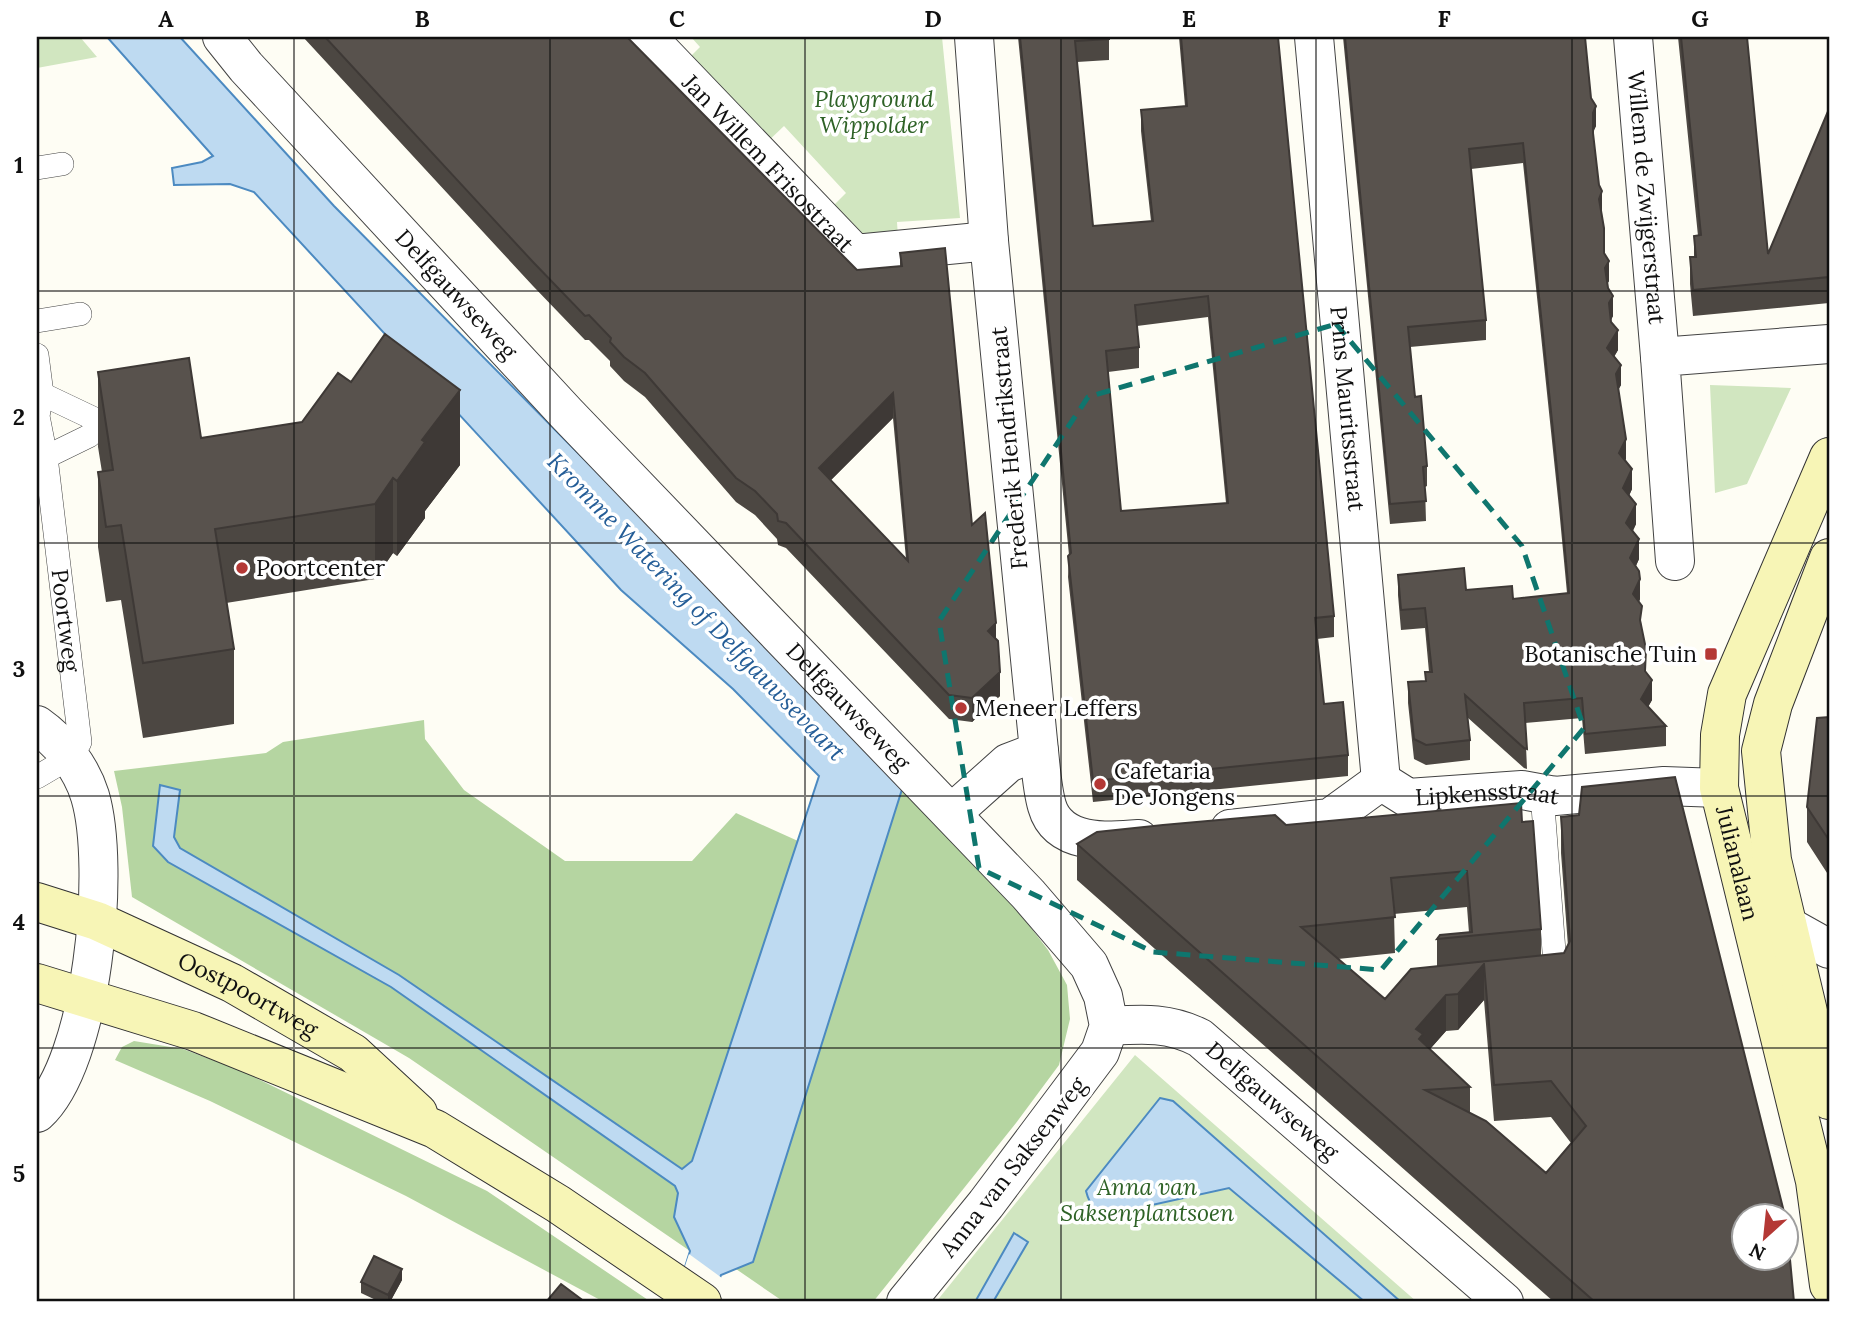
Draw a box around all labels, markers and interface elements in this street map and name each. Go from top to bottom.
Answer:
text: A [158,4,174,33]
text: B [414,4,430,33]
text: C [669,4,685,33]
text: D [924,4,942,33]
text: E [1182,4,1196,33]
text: F [1437,4,1451,33]
text: G [1691,4,1709,33]
street label: Jan Willem Frisostraat [676,67,860,258]
street label: Willem de Zwijgerstraat [1622,69,1672,326]
park label: Playground Wippolder [814,84,934,139]
text: 1 [14,150,24,179]
street label: Delfgauwseweg [389,223,525,366]
street label: Prins Mauritsstraat [1324,305,1372,512]
street label: Frederik Hendrikstraat [983,325,1034,571]
text: 2 [13,402,25,431]
water label: Kromme Watering of Delfgauwsevaart [541,446,852,767]
place label: Poortcenter [256,553,385,582]
marker: Poortcenter [234,560,250,576]
street label: Poortweg [45,567,87,675]
street label: Delfgauwseweg [780,636,917,777]
place label: Botanische Tuin [1524,639,1697,668]
marker: Botanische Tuin [1703,646,1719,662]
text: 3 [13,654,25,683]
place label: Meneer Leffers [975,693,1138,722]
marker: Meneer Leffers [953,700,969,716]
place label: Cafetaria De Jongens [1114,756,1235,811]
street label: Lipkensstraat [1414,774,1562,811]
marker: Cafetaria De Jongens [1092,776,1108,792]
street label: Julianalaan [1710,802,1766,923]
text: 4 [13,907,25,936]
street label: Oostpoortweg [174,945,324,1044]
street label: Delfgauwseweg [1200,1035,1346,1167]
street label: Anna van Saksenweg [933,1070,1093,1263]
text: 5 [13,1159,25,1188]
park label: Anna van Saksenplantsoen [1060,1172,1234,1227]
north arrow [1730,1202,1800,1272]
text: N [1745,1238,1769,1266]

